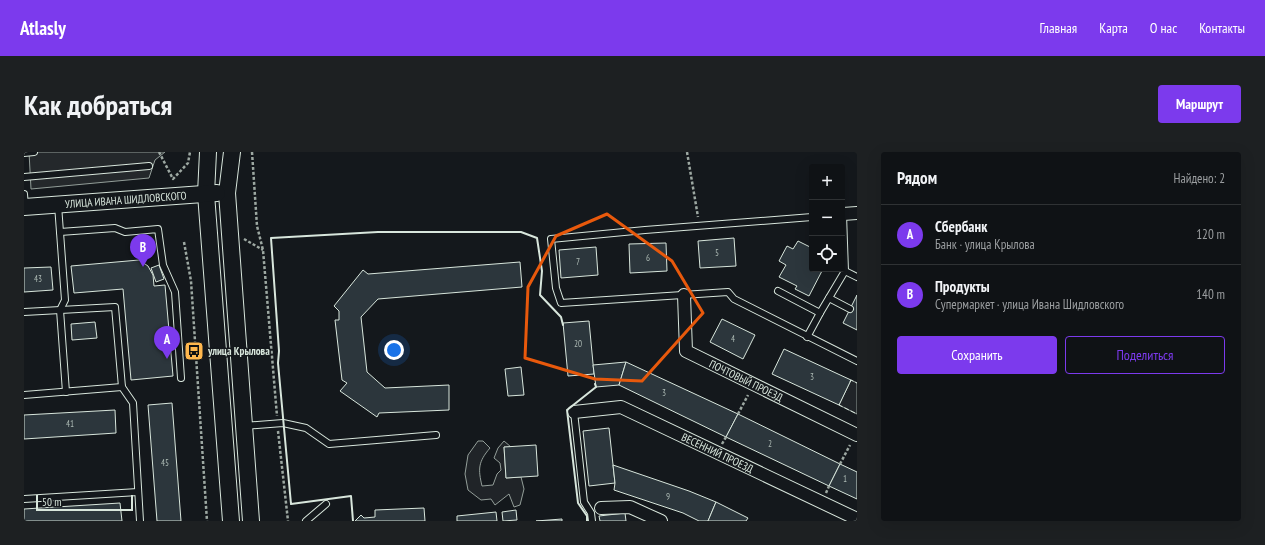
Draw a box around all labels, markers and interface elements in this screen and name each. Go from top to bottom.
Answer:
text: Atlasly [20,16,66,40]
text: Главная [1039,19,1077,37]
text: Карта [1099,19,1128,37]
text: О нас [1150,19,1177,37]
text: Контакты [1199,19,1245,37]
button: Маршрут [1158,85,1241,123]
text: Как добраться [24,86,172,123]
map controls [809,164,845,272]
button: + [809,164,845,200]
text: Рядом [897,167,937,189]
text: Найдено: 2 [1174,170,1225,187]
street label: УЛИЦА ИВАНА ШИДЛОВСКОГО [64,188,187,211]
button: − [809,200,845,236]
text: Сбербанк [935,217,987,236]
text: A [907,226,913,243]
text: 120 m [1196,226,1225,243]
pin: B [130,234,156,267]
button: locate [809,236,845,272]
text: Банк · улица Крылова [935,236,1035,253]
house number: 5 [715,247,719,258]
house number: 6 [646,252,650,263]
house number: 7 [576,256,580,267]
house number: 43 [34,273,42,284]
text: Продукты [935,277,990,296]
text: B [907,286,913,303]
text: 140 m [1196,286,1225,303]
text: Супермаркет · улица Ивана Шидловского [935,296,1124,313]
pin: A [154,326,180,359]
house number: 4 [731,333,735,344]
button: Сохранить [897,336,1057,374]
button: Поделиться [1065,336,1225,374]
house number: 20 [574,338,582,349]
bus stop icon: улица Крылова [183,340,205,362]
your location [384,340,404,360]
place label: улица Крылова [207,344,270,358]
street label: ПОЧТОВЫЙ ПРОЕЗД [707,357,785,405]
house number: 3 [810,371,814,382]
house number: 3 [662,387,666,398]
house number: 41 [66,418,74,429]
street label: ВЕСЕННИЙ ПРОЕЗД [679,430,756,476]
house number: 2 [768,438,772,449]
house number: 45 [161,457,169,468]
house number: 1 [843,473,847,484]
house number: 9 [666,491,670,502]
scale bar [36,493,133,512]
text: 50 m [42,495,61,509]

